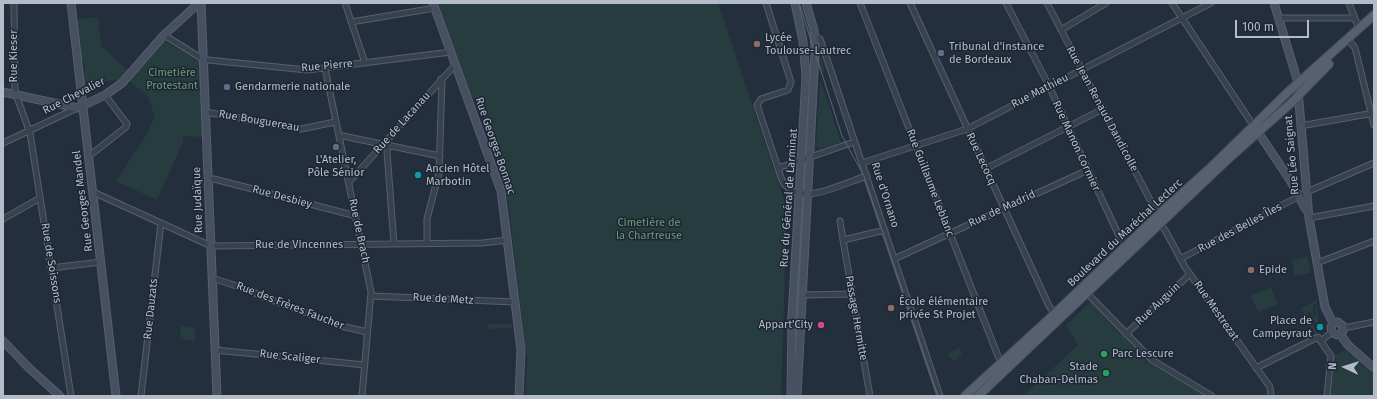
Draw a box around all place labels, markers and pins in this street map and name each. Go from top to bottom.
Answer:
place label: Lycée Toulouse-Lautrec [765,31,851,57]
marker: Lycée Toulouse-Lautrec [752,39,762,49]
place label: Tribunal d'instance de Bordeaux [949,40,1044,66]
marker: Tribunal d'instance de Bordeaux [936,48,946,58]
place label: Gendarmerie nationale [235,80,350,94]
marker: Gendarmerie nationale [222,82,232,92]
marker: L'Atelier, Pôle Sénior [331,142,341,152]
place label: L'Atelier, Pôle Sénior [308,153,364,179]
place label: Ancien Hôtel Marbotin [426,162,489,188]
marker: Ancien Hôtel Marbotin [413,170,423,180]
place label: Epide [1259,263,1287,277]
marker: Epide [1246,265,1256,275]
place label: École élémentaire privée St Projet [899,295,988,321]
marker: École élémentaire privée St Projet [886,303,896,313]
place label: Place de Campeyraut [1252,314,1312,340]
place label: Appart'City [759,318,813,332]
marker: Appart'City [816,320,826,330]
marker: Place de Campeyraut [1315,322,1325,332]
place label: Parc Lescure [1112,347,1174,361]
marker: Parc Lescure [1099,349,1109,359]
place label: Stade Chaban-Delmas [1019,360,1098,386]
marker: Stade Chaban-Delmas [1101,368,1111,378]

